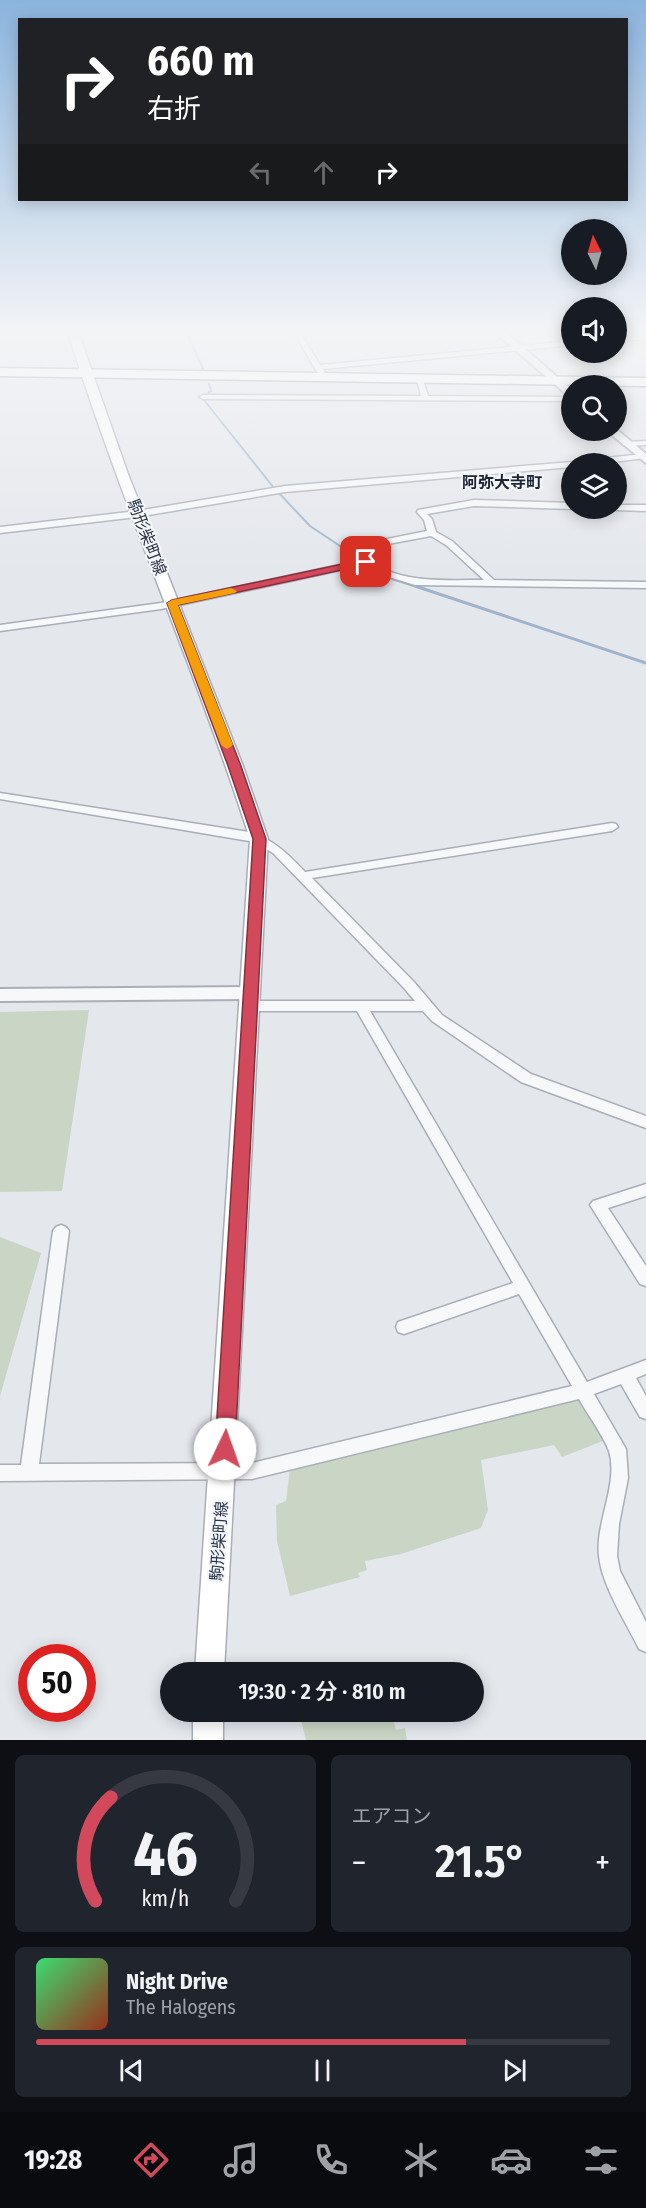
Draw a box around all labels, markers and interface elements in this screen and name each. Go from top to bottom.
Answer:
text: 660 m [147,36,255,86]
icon: right [48,42,126,120]
text: 右折 [147,93,201,125]
icon: left [244,156,277,189]
icon: ahead [307,156,340,189]
icon: right [370,156,403,189]
north arrow [561,219,627,285]
map controls [561,219,627,519]
button: sound [561,297,627,363]
button: search [561,375,627,441]
button: layers [561,453,627,519]
district label: 阿弥大寺町 [462,473,542,492]
street label: 駒形柴町線 [124,496,170,578]
pin [340,536,391,587]
icon: arrive [349,545,382,578]
position arrow [193,1417,257,1481]
street label: 駒形柴町線 [207,1500,231,1582]
speed limit sign: 50 [18,1644,96,1722]
text: 19:30 · 2 分 · 810 m [238,1678,406,1705]
text: エアコン [352,1804,432,1828]
text: 46 [133,1817,198,1892]
text: 21.5° [435,1835,526,1889]
text: − [352,1843,366,1883]
text: + [595,1843,610,1883]
text: km/h [141,1886,189,1912]
text: Night Drive [126,1968,228,1995]
text: The Halogens [126,1995,236,2019]
icon: previous [115,2054,148,2087]
icon: pause [306,2054,339,2087]
icon: next [498,2054,531,2087]
icon: directions [130,2139,172,2181]
icon: music [220,2139,262,2181]
icon: phone [310,2139,352,2181]
icon: climate [400,2139,442,2181]
icon: car [490,2139,532,2181]
icon: filters [580,2139,622,2181]
text: 19:28 [24,2144,82,2176]

